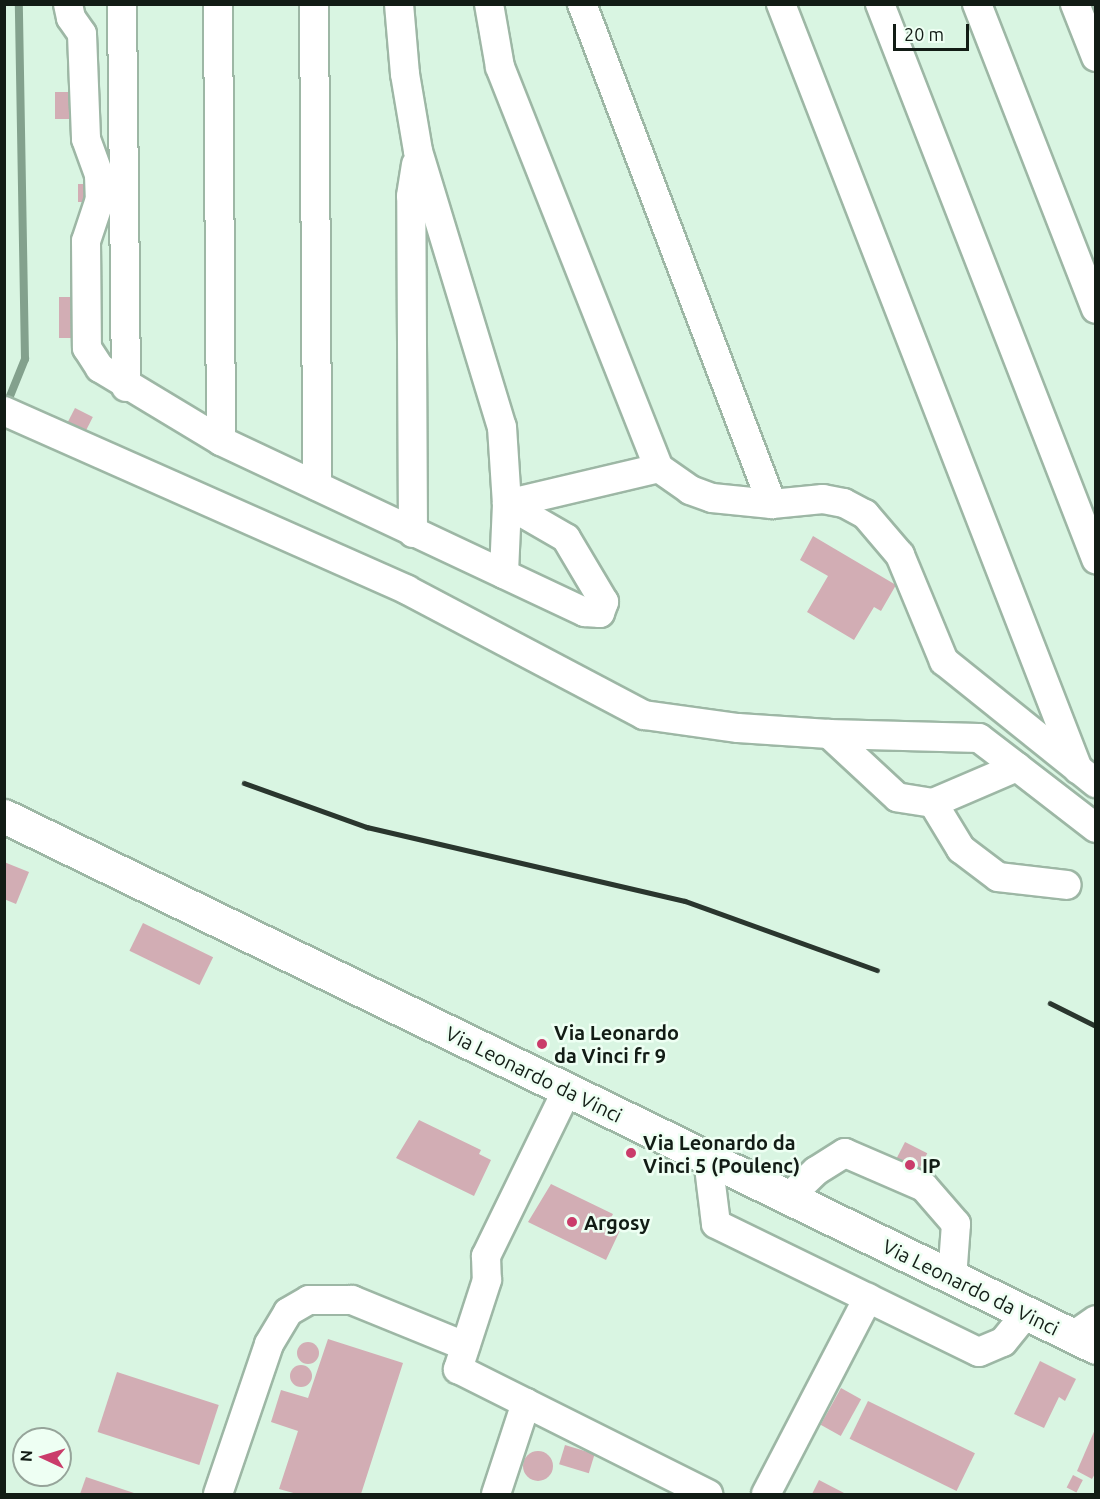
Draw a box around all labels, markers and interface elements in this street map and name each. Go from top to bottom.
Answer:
scale bar [896,12,972,50]
text: 20 m [904,24,944,44]
place label: Via Leonardo da Vinci fr 9 [554,1020,679,1067]
street label: Via Leonardo da Vinci [442,1021,626,1127]
marker: Via Leonardo da Vinci fr 9 [535,1037,549,1051]
place label: Via Leonardo da Vinci 5 (Poulenc) [643,1130,800,1177]
marker: Via Leonardo da Vinci 5 (Poulenc) [624,1146,638,1160]
place label: IP [922,1153,941,1177]
marker: IP [903,1158,917,1172]
place label: Argosy [584,1210,650,1234]
marker: Argosy [565,1215,579,1229]
street label: Via Leonardo da Vinci [879,1234,1063,1340]
north arrow [12,1427,72,1487]
text: N [17,1449,35,1462]

